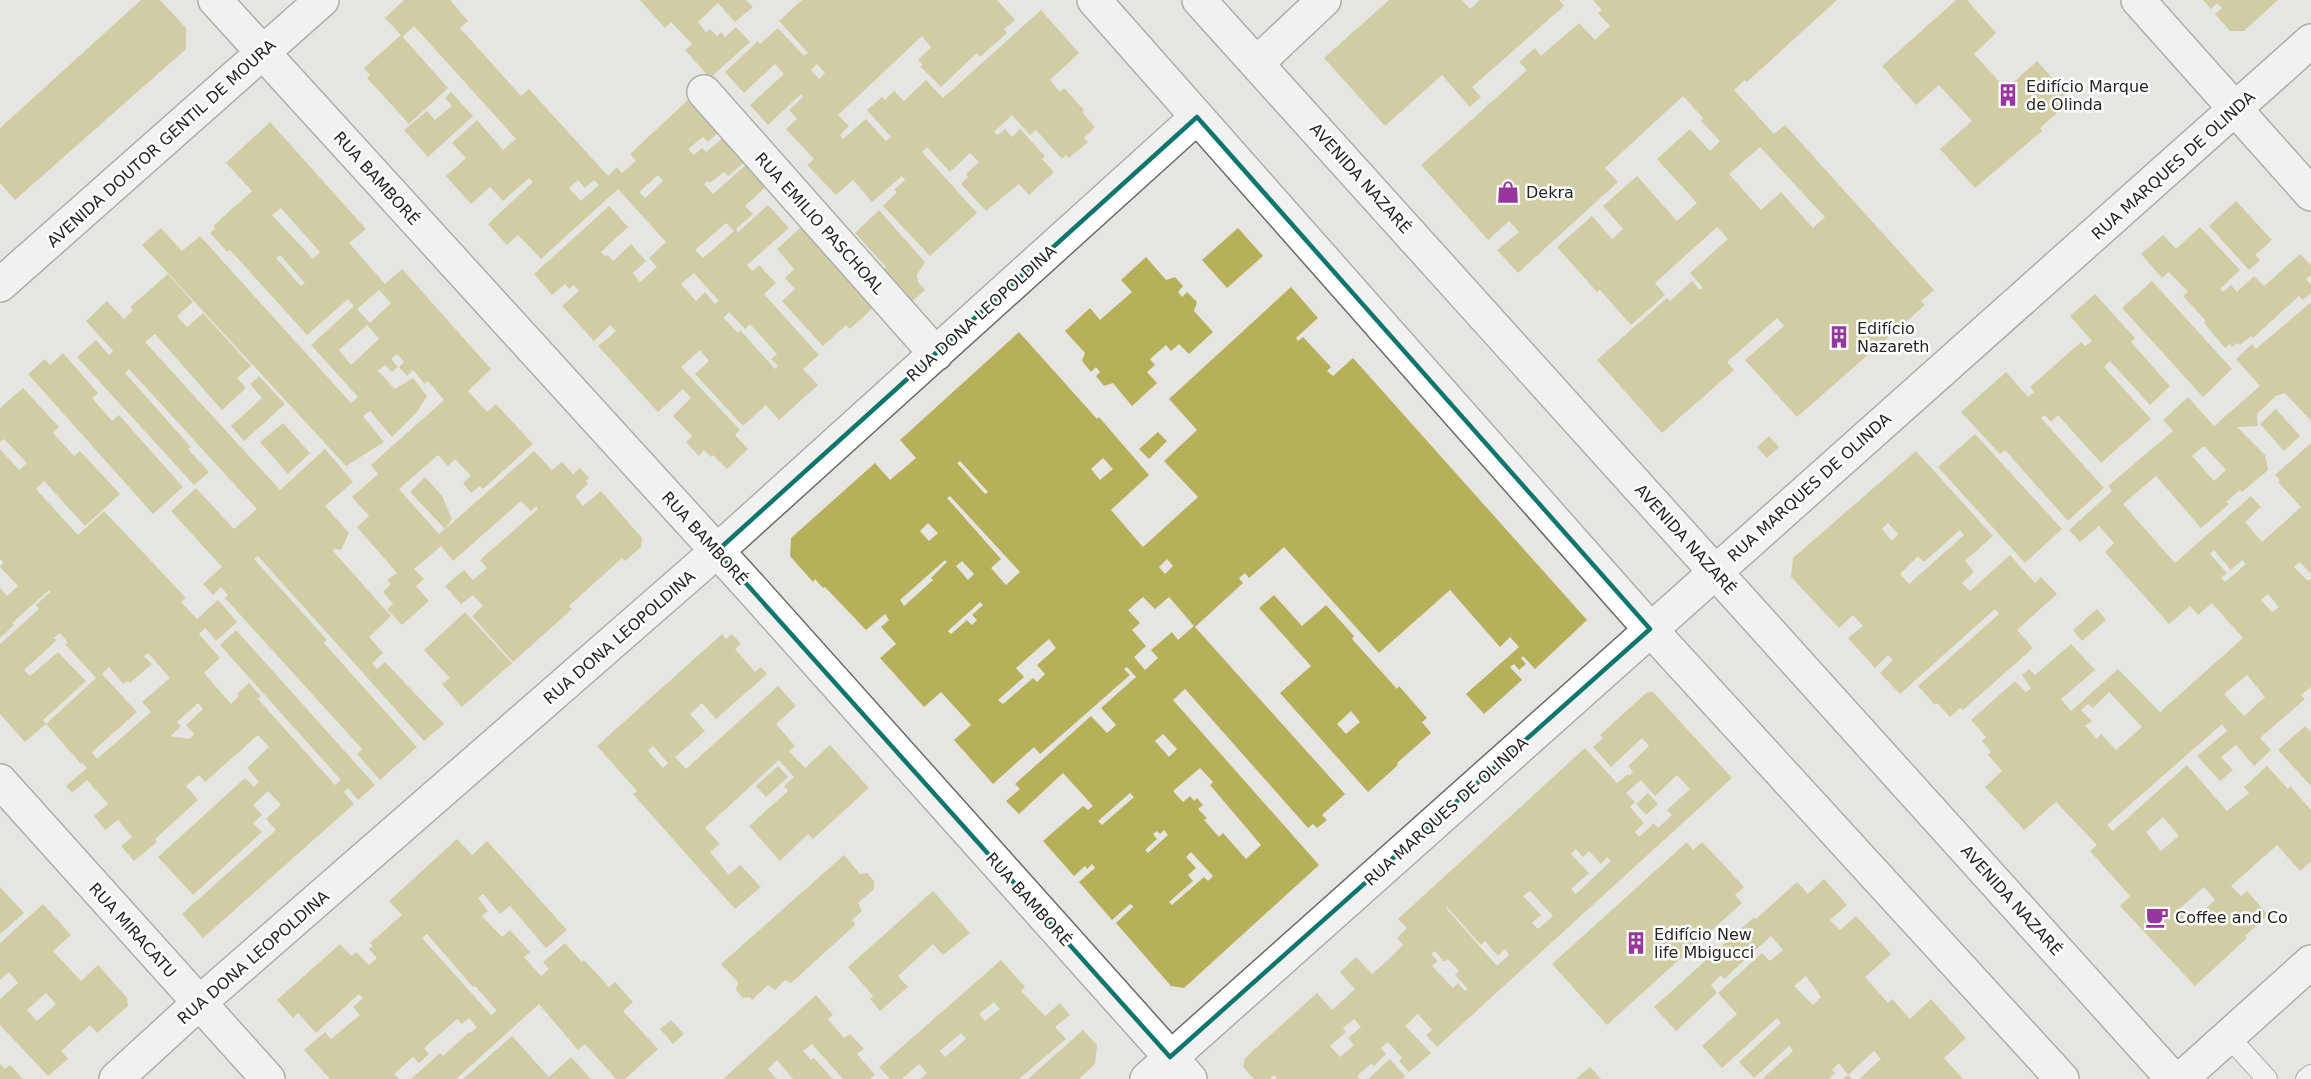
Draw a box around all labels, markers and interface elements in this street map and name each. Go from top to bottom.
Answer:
street label: AVENIDA DOUTOR GENTIL DE MOURA [43,36,280,251]
place label: Edifício Marque de Olinda [2026,77,2149,114]
building icon: Edifício Marque de Olinda [1995,82,2021,108]
street label: RUA MARQUES DE OLINDA [2088,87,2259,244]
street label: AVENIDA NAZARÉ [1306,119,1415,237]
street label: RUA BAMBORÉ [330,128,424,229]
street label: RUA EMILIO PASCHOAL [751,149,888,298]
shop icon: Dekra [1495,179,1521,205]
place label: Dekra [1526,183,1574,202]
street label: RUA DONA LEOPOLDINA [903,241,1060,386]
place label: Edifício Nazareth [1857,319,1929,356]
building icon: Edifício Nazareth [1826,324,1852,350]
street label: RUA MARQUES DE OLINDA [1724,409,1895,566]
street label: AVENIDA NAZARÉ [1631,480,1740,598]
street label: RUA BAMBORÉ [658,488,752,589]
street label: RUA DONA LEOPOLDINA [540,566,699,708]
street label: RUA MARQUES DE OLINDA [1361,733,1532,890]
street label: AVENIDA NAZARÉ [1957,841,2066,959]
street label: RUA BAMBORÉ [982,849,1076,950]
street label: RUA MIRACATU [85,879,180,982]
street label: RUA DONA LEOPOLDINA [174,886,333,1028]
cafe icon: Coffee and Co [2144,904,2170,930]
place label: Coffee and Co [2175,908,2288,927]
place label: Edifício New life Mbigucci [1654,925,1754,962]
building icon: Edifício New life Mbigucci [1623,930,1649,956]

